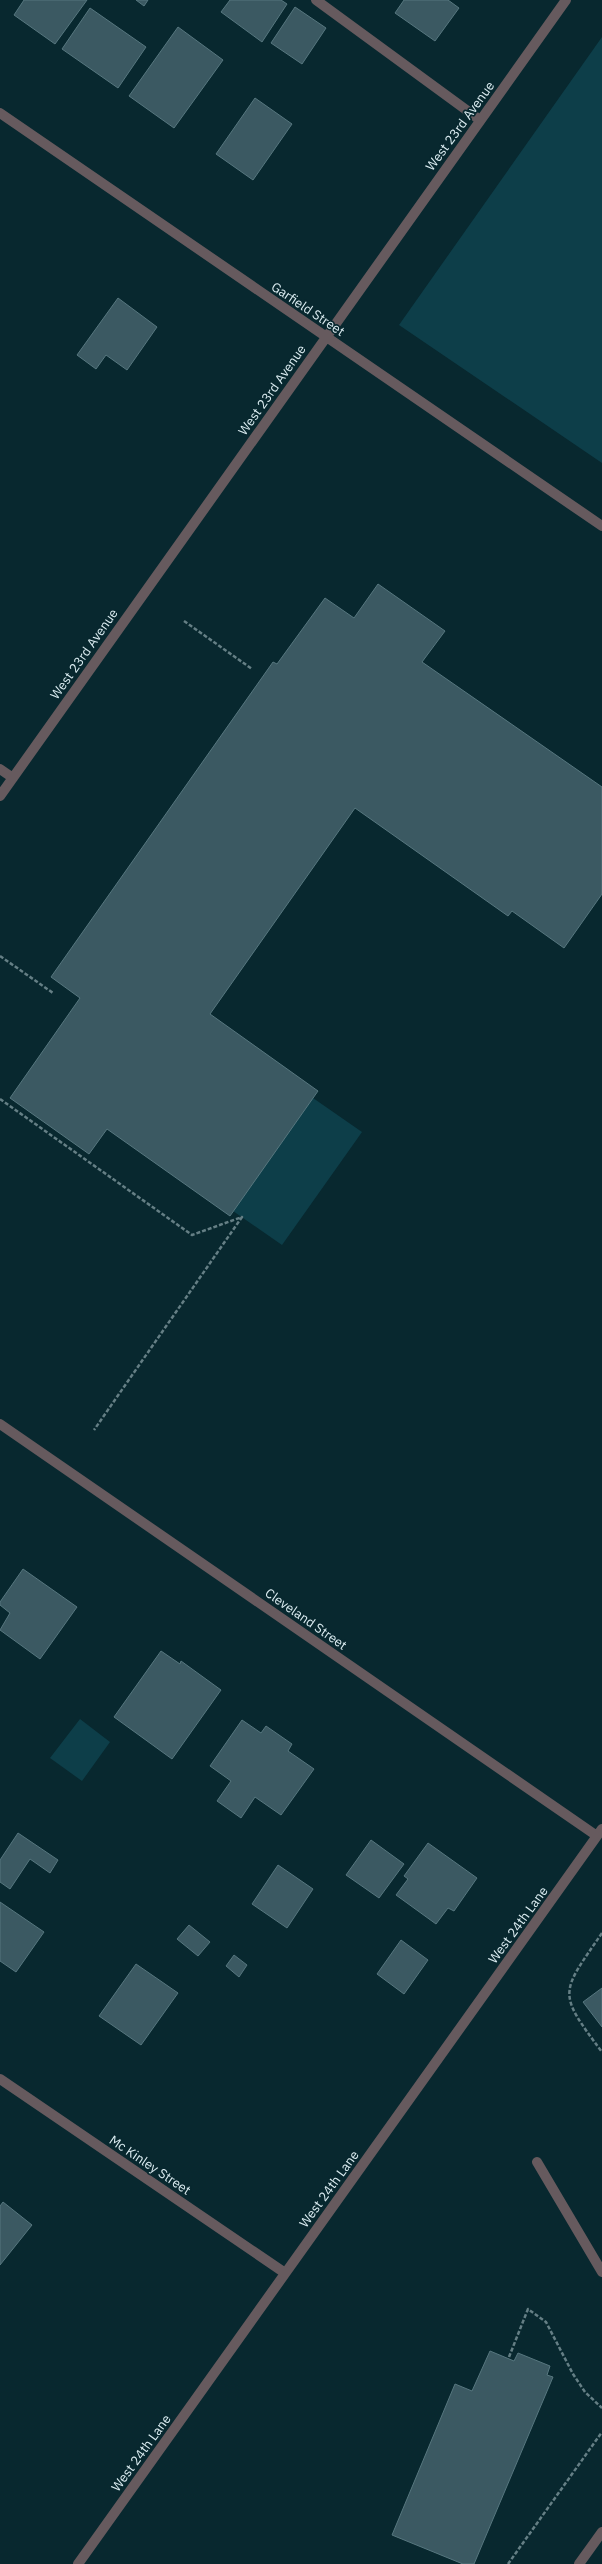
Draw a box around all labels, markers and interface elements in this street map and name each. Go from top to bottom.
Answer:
street label: West 23rd Avenue [422,78,498,174]
street label: Garfield Street [268,278,348,340]
street label: West 23rd Avenue [234,341,310,439]
street label: West 23rd Avenue [46,605,122,703]
street label: Cleveland Street [262,1584,350,1654]
street label: West 24th Lane [484,1883,552,1967]
street label: Mc Kinley Street [106,2131,194,2199]
street label: West 24th Lane [295,2147,363,2231]
street label: West 24th Lane [107,2411,175,2495]

